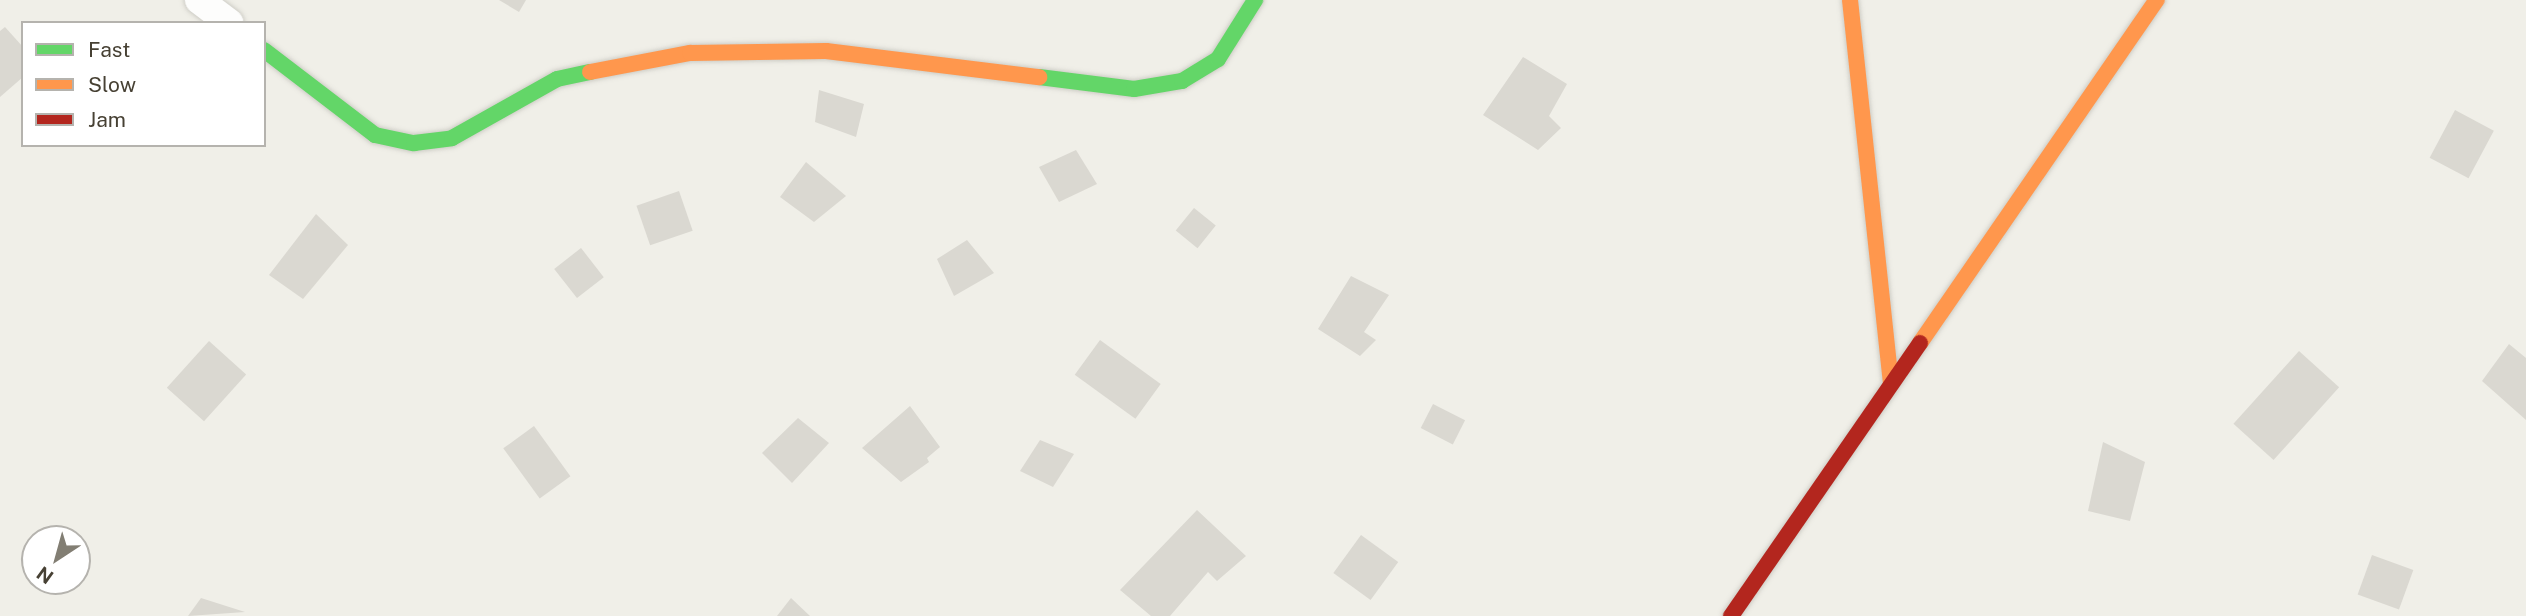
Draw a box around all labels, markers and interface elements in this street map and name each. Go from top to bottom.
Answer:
legend [21,21,266,147]
text: Fast [88,37,130,62]
text: Slow [88,72,136,97]
text: Jam [88,107,126,132]
north arrow [21,525,91,595]
text: N [32,562,57,589]

